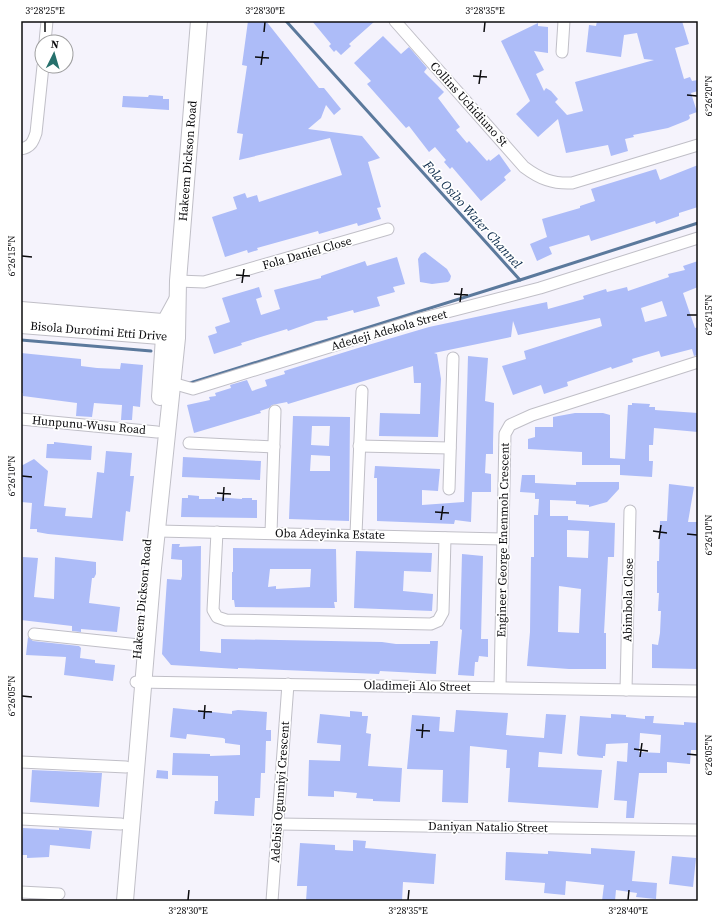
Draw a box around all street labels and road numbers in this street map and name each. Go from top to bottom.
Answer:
street label: Collins Uchidiuno St [427,58,511,150]
street label: Hakeem Dickson Road [175,100,201,222]
street label: Fola Daniel Close [261,233,353,273]
street label: Adedeji Adekola Street [329,306,449,354]
street label: Bisola Durotimi Etti Drive [30,318,168,345]
street label: Hunpunu-Wusu Road [31,412,147,438]
street label: Engineer George Enenmoh Crescent [493,442,513,637]
street label: Oba Adeyinka Estate [275,525,385,543]
street label: Hakeem Dickson Road [129,538,155,660]
street label: Abimbola Close [619,558,637,642]
street label: Oladimeji Alo Street [363,677,471,695]
street label: Adebisi Ogunniyi Crescent [267,721,293,863]
street label: Daniyan Natalio Street [428,818,548,836]

